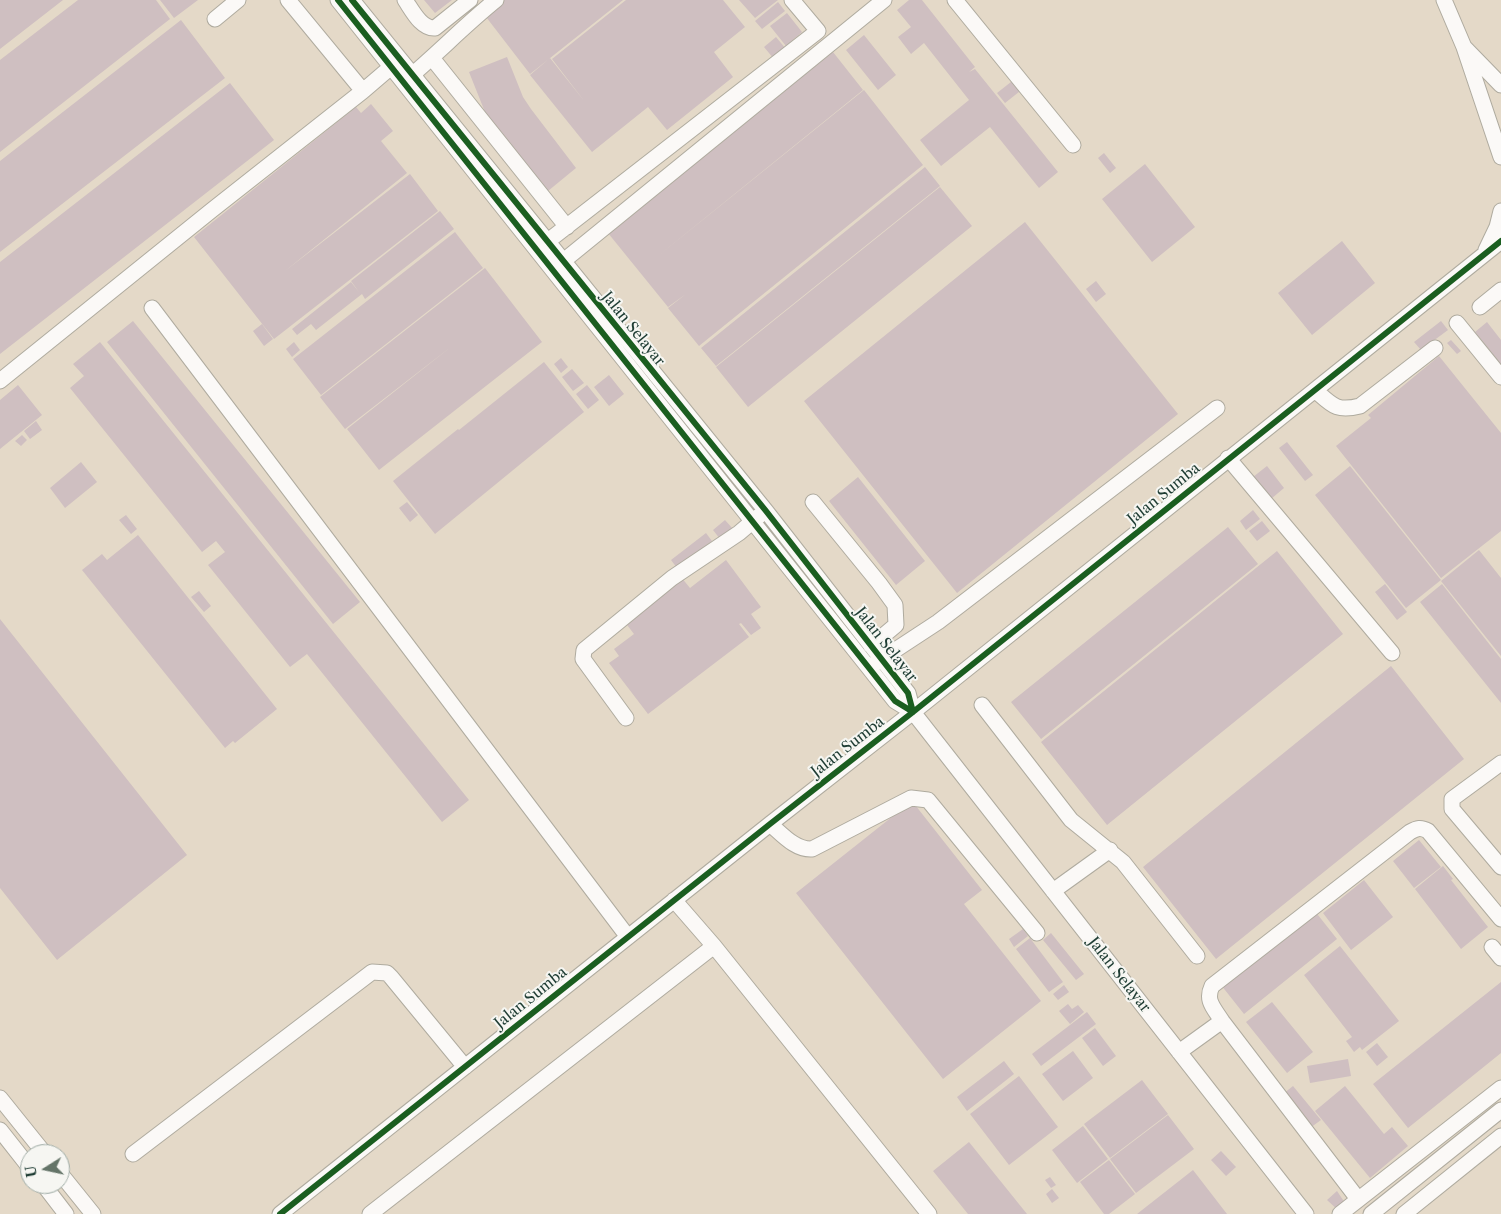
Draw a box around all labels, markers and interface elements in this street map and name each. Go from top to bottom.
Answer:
street label: Jalan Selayar [598,288,668,370]
street label: Jalan Sumba [1124,459,1204,529]
street label: Jalan Selayar [851,604,921,686]
street label: Jalan Sumba [808,713,888,781]
street label: Jalan Selayar [1084,934,1154,1016]
street label: Jalan Sumba [491,963,571,1033]
north arrow [20,1144,70,1194]
text: U [21,1164,41,1179]

